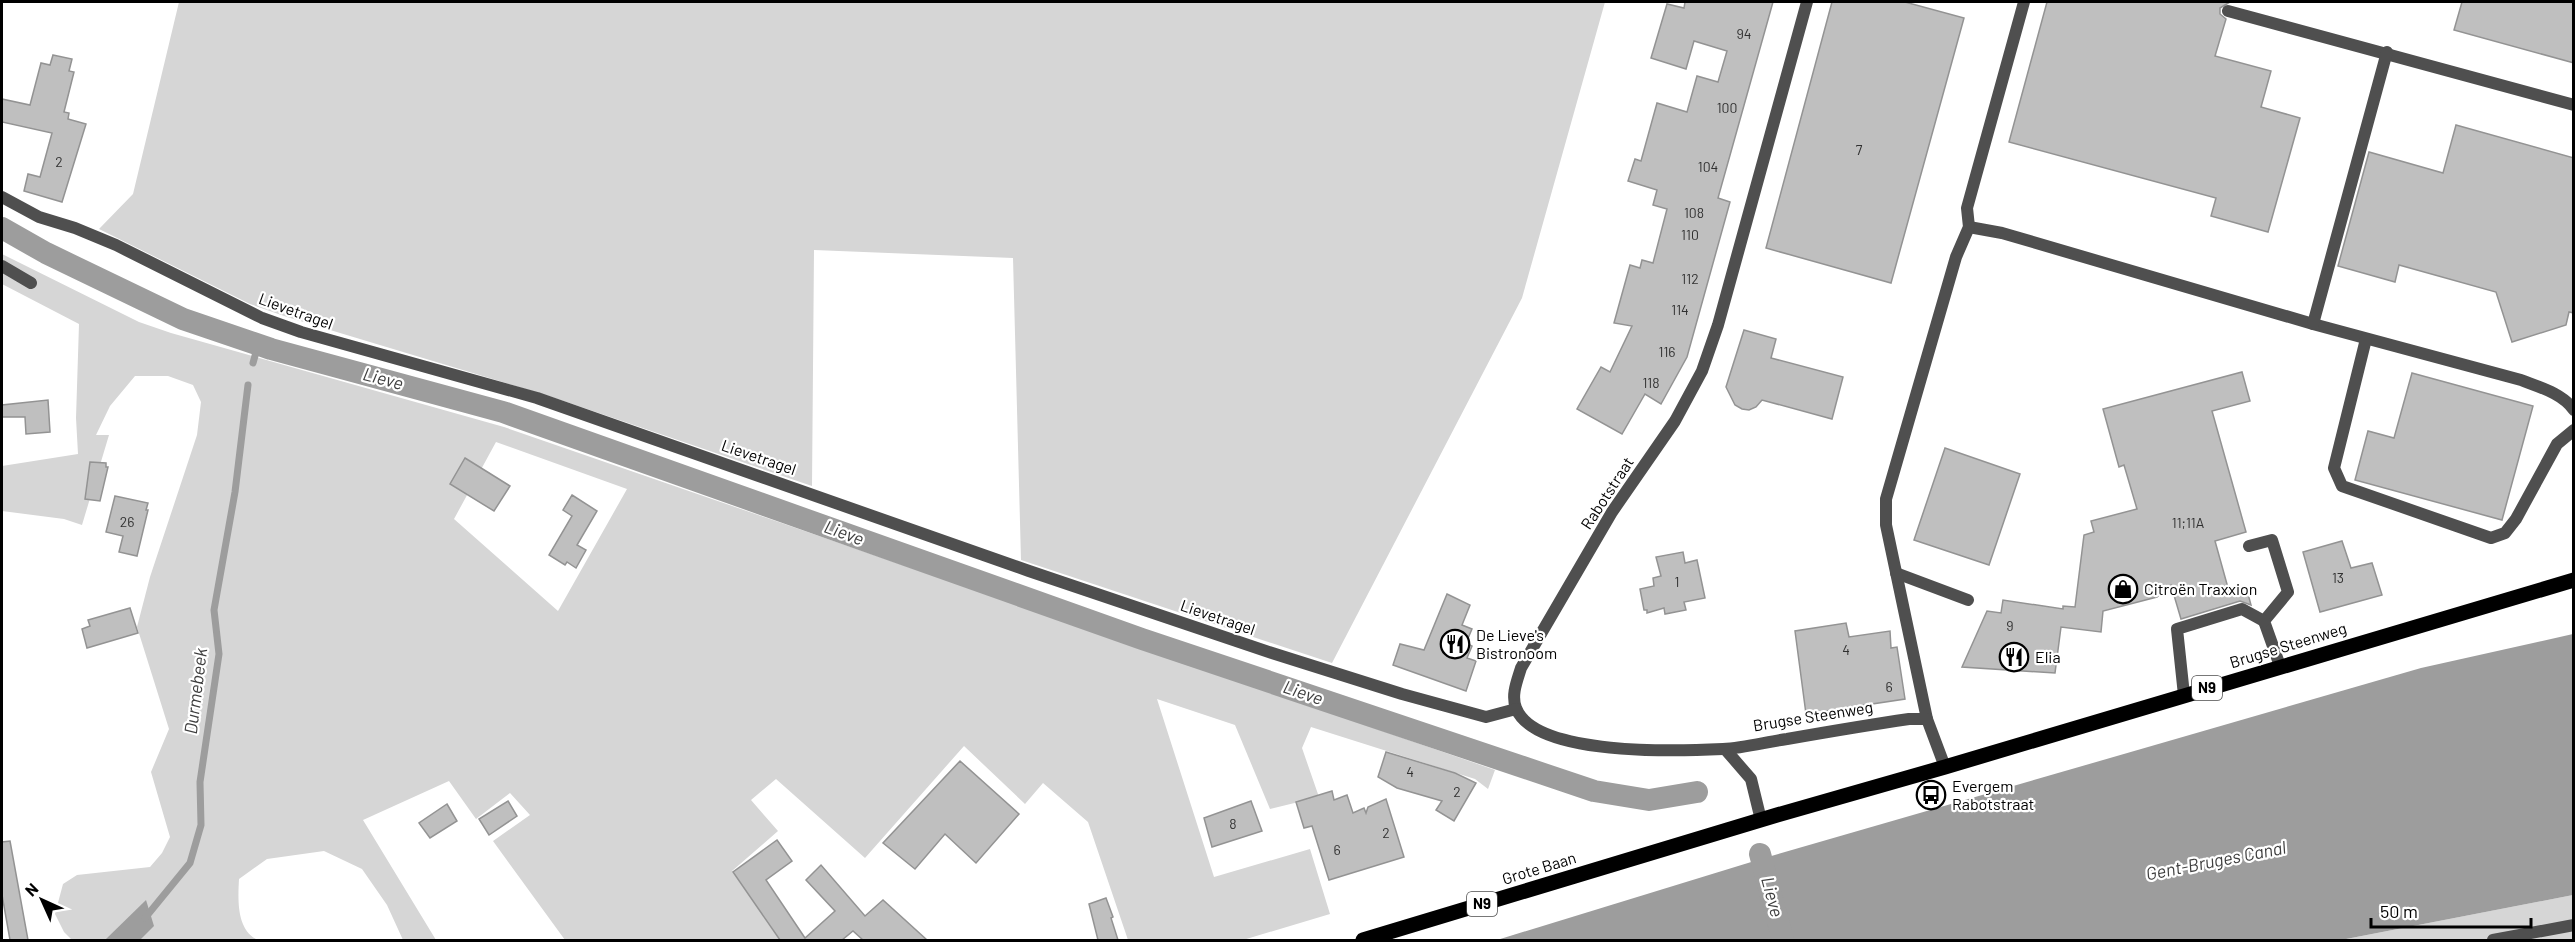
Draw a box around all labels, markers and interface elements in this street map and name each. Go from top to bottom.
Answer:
house number: 94 [1736,25,1752,42]
house number: 100 [1717,99,1737,116]
house number: 7 [1856,141,1863,158]
house number: 2 [55,153,63,170]
house number: 104 [1698,158,1718,175]
house number: 108 [1684,204,1704,221]
house number: 110 [1681,226,1699,243]
house number: 112 [1681,270,1699,287]
street label: Lievetragel [256,288,336,333]
house number: 114 [1671,301,1689,318]
house number: 116 [1658,343,1676,360]
water label: Lieve [361,362,406,394]
house number: 118 [1642,374,1660,391]
street label: Lievetragel [719,435,799,478]
street label: Rabotstraat [1576,453,1637,532]
house number: 26 [120,513,134,530]
house number: 11;11A [2172,514,2205,531]
water label: Lieve [821,515,867,549]
house number: 13 [2332,569,2344,586]
house number: 1 [1675,573,1679,590]
shop icon: Citroën Traxxion [2107,573,2139,605]
place label: Citroën Traxxion [2144,579,2257,598]
street label: Lievetragel [1178,595,1258,638]
house number: 9 [2006,617,2014,634]
street label: Brugse Steenweg [2227,618,2349,671]
place label: De Lieve's Bistronoom [1476,625,1557,662]
restaurant icon: De Lieve's Bistronoom [1439,628,1471,660]
house number: 4 [1842,641,1850,658]
restaurant icon: Elia [1998,641,2030,673]
water label: Durmebeek [179,646,211,735]
place label: Elia [2035,647,2061,666]
water label: Lieve [1280,675,1326,709]
road number: N9 [2192,676,2222,700]
house number: 6 [1885,678,1893,695]
street label: Brugse Steenweg [1752,697,1874,734]
house number: 4 [1406,763,1414,780]
place label: Evergem Rabotstraat [1952,776,2034,813]
bus stop icon: Evergem Rabotstraat [1915,779,1947,811]
house number: 2 [1453,783,1461,800]
house number: 8 [1229,815,1237,832]
house number: 2 [1382,824,1390,841]
water label: Gent-Bruges Canal [2144,836,2288,884]
house number: 6 [1333,841,1341,858]
street label: Grote Baan [1500,847,1578,888]
north arrow [12,870,72,930]
water label: Lieve [1757,874,1789,919]
text: N [21,879,42,900]
scale bar [2371,891,2532,929]
road number: N9 [1467,892,1497,916]
text: 50 m [2380,900,2418,922]

